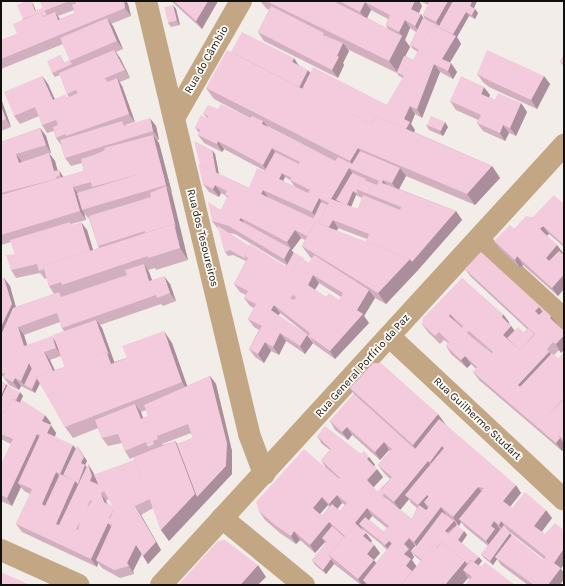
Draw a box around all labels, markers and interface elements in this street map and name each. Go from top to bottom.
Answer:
street label: Rua do Câmbio [182,24,232,96]
street label: Rua dos Tesoureiros [183,188,221,288]
street label: Rua General Porfírio da Paz [313,312,413,420]
street label: Rua Guilherme Studart [430,375,524,463]

